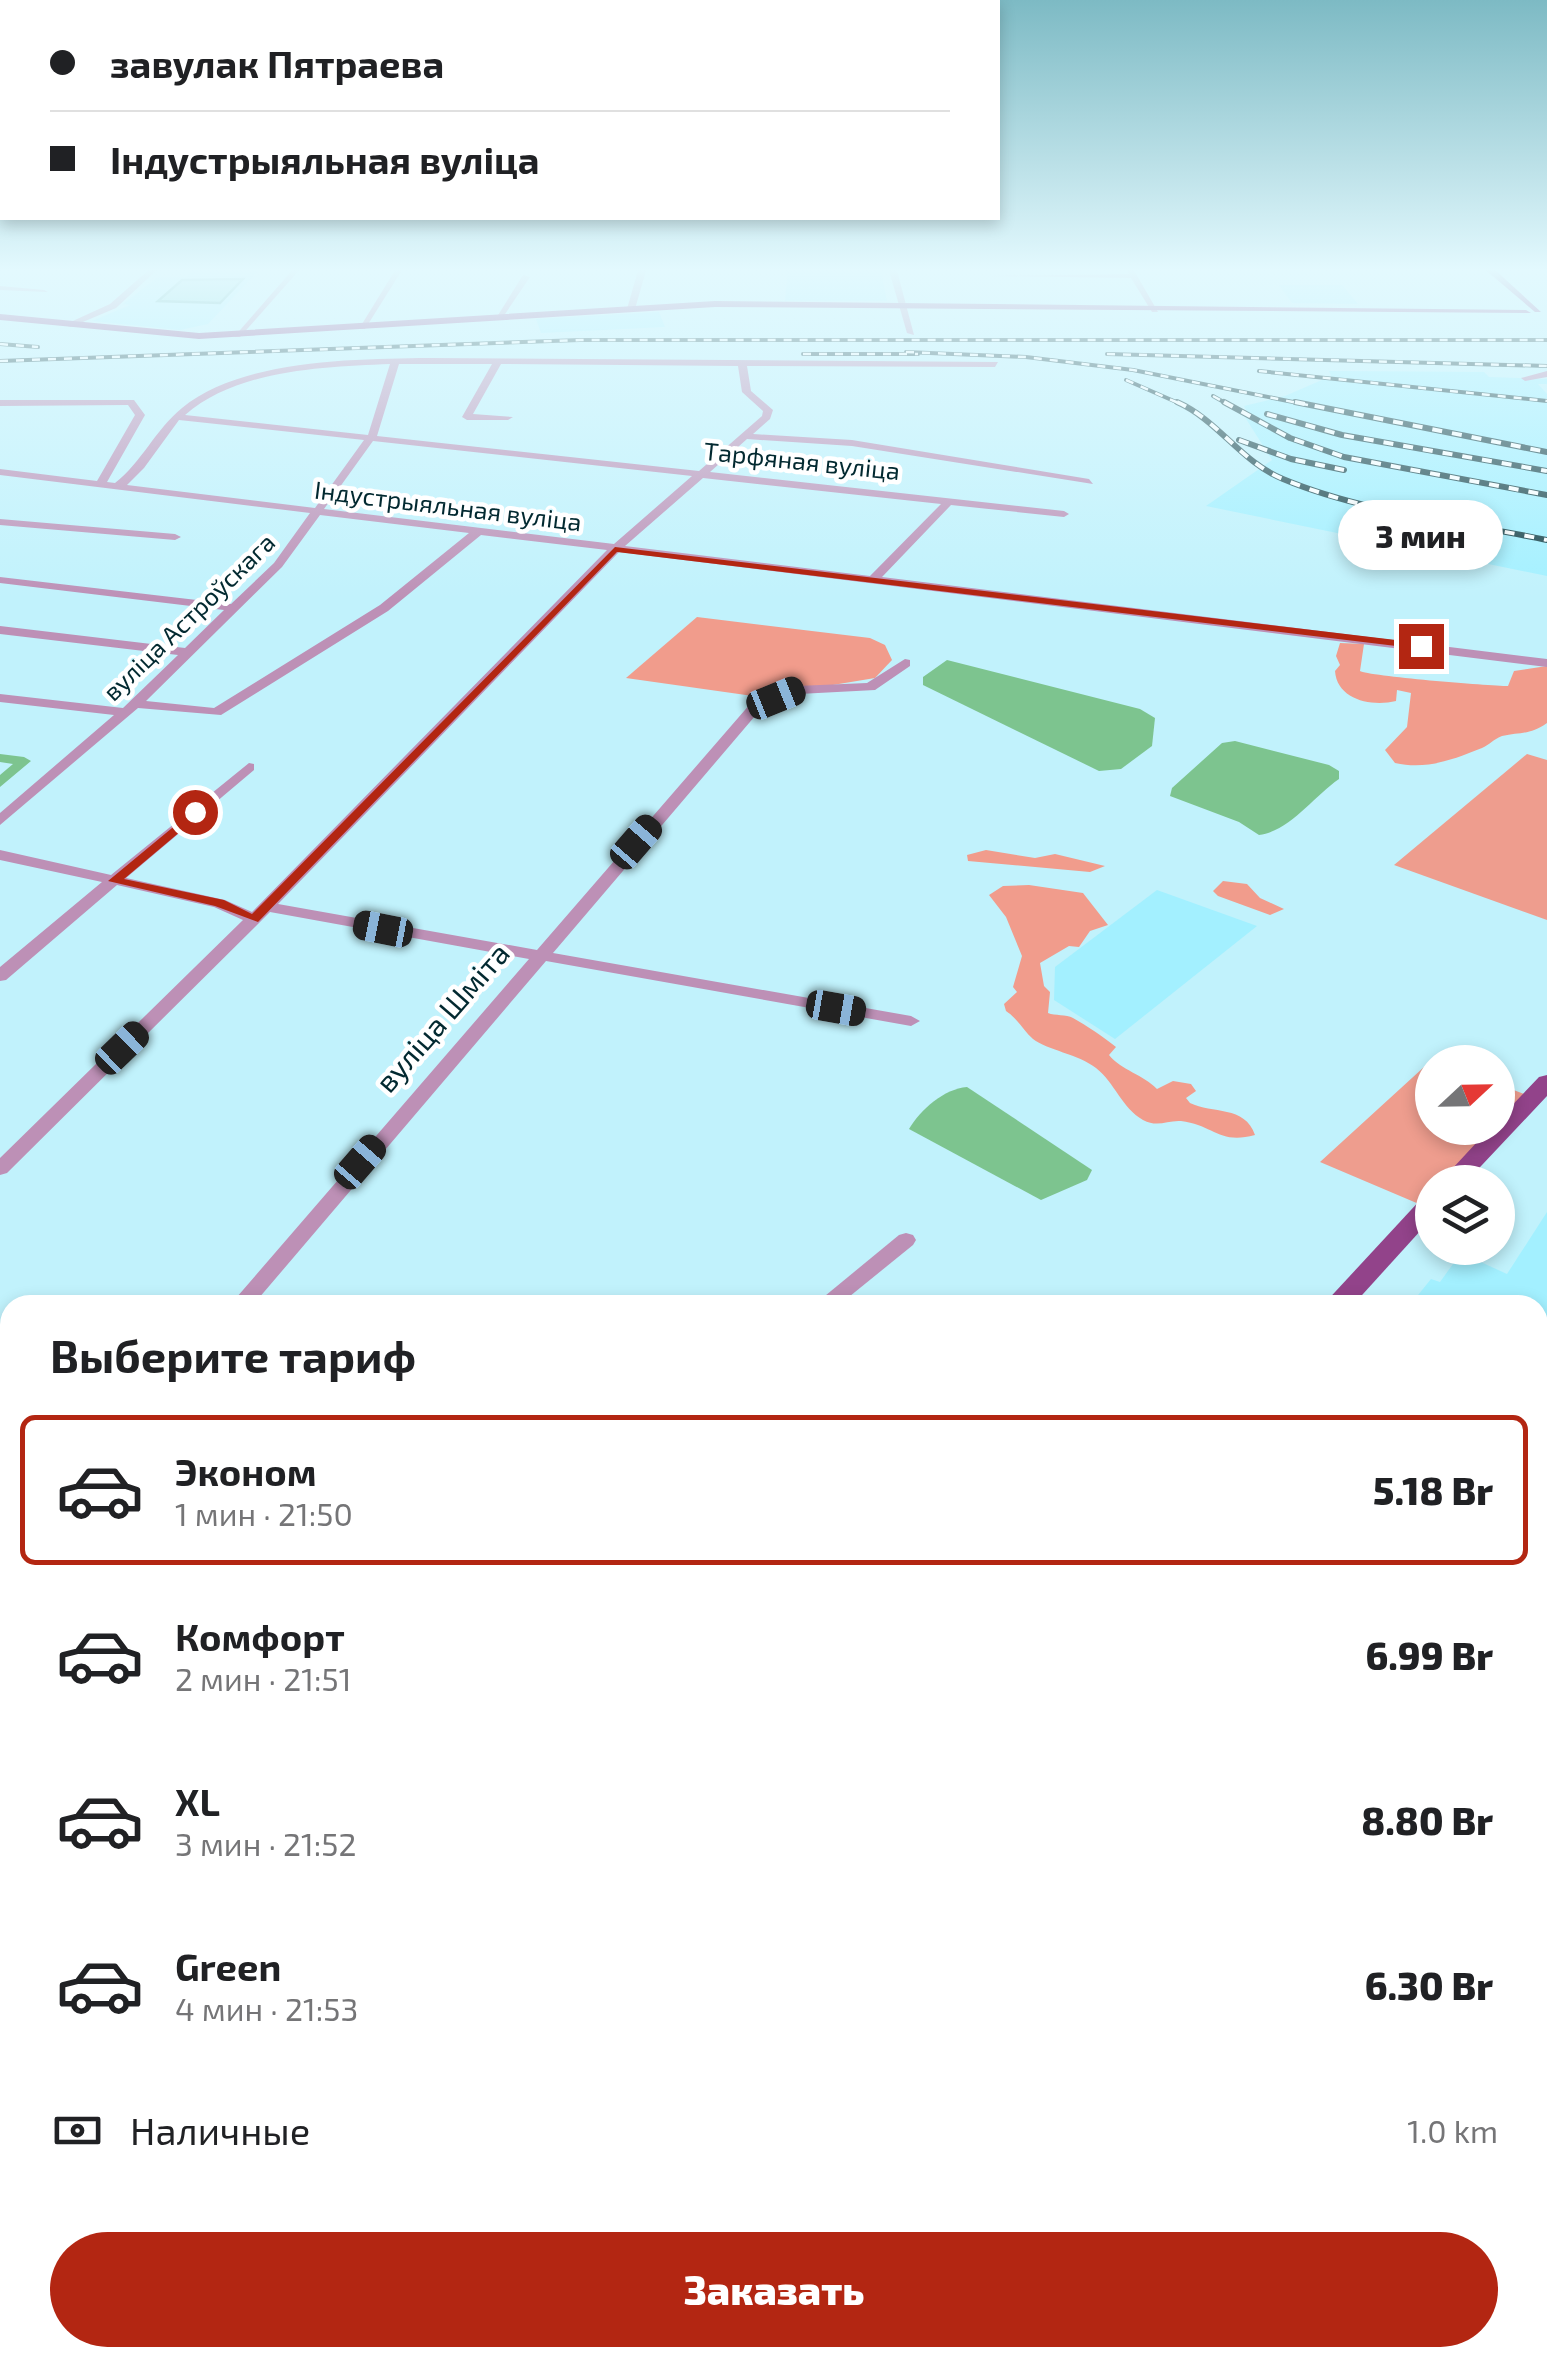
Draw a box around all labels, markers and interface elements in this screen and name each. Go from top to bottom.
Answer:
text: завулак Пятраева [110,40,444,86]
text: Індустрыяльная вуліца [110,136,540,182]
street label: Тарфяная вуліца [702,435,902,486]
street label: Індустрыяльная вуліца [313,474,583,537]
callout: 3 мин [1338,501,1504,571]
text: 3 мин [1375,516,1466,554]
street label: вуліца Астроўскага [96,526,281,707]
route end [1399,624,1444,669]
car [743,673,809,723]
route start [173,790,218,835]
car [605,810,667,874]
car [351,909,415,949]
street label: вуліца Шміта [367,935,517,1099]
car [804,988,868,1028]
car [90,1016,154,1080]
north arrow [1415,1045,1515,1145]
map controls [1415,1045,1515,1265]
car [329,1130,391,1194]
button: layers [1415,1165,1515,1265]
text: Выберите тариф [50,1328,416,1382]
icon: car [55,1445,145,1535]
text: Эконом [175,1448,317,1494]
text: 5.18 Br [1373,1467,1493,1513]
text: 1 мин · 21:50 [175,1494,353,1532]
icon: car [55,1610,145,1700]
text: Комфорт [175,1613,345,1659]
text: 6.99 Br [1365,1632,1493,1678]
text: 2 мин · 21:51 [175,1659,351,1697]
icon: car [55,1775,145,1865]
text: XL [175,1778,220,1824]
text: 8.80 Br [1361,1797,1493,1843]
text: 3 мин · 21:52 [175,1824,357,1862]
icon: car [55,1940,145,2030]
text: Green [175,1943,281,1989]
text: 6.30 Br [1365,1962,1493,2008]
text: 4 мин · 21:53 [175,1989,358,2027]
icon: cash [50,2103,105,2158]
text: Наличные [130,2107,310,2153]
text: 1.0 km [1407,2111,1498,2149]
button: Заказать [50,2232,1498,2347]

